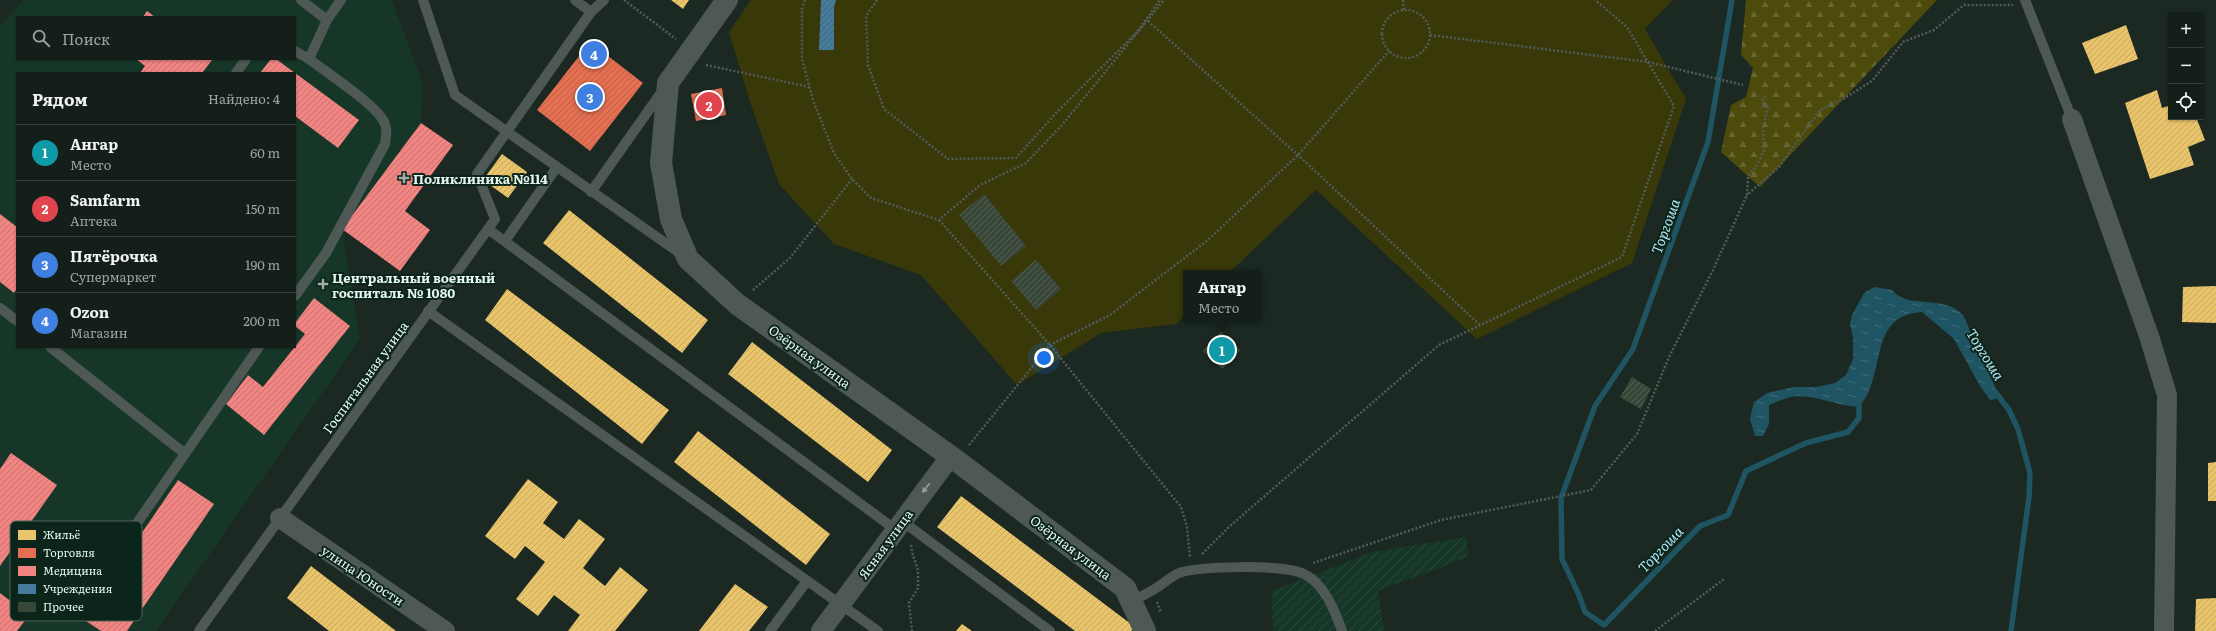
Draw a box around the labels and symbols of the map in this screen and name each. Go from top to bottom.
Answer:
pin: 4 [581,39,607,69]
pin: 3 [577,82,603,112]
pin: 2 [696,90,722,120]
place label: Поликлиника №114 [413,169,548,188]
marker: Поликлиника №114 [398,172,410,184]
water label: Торгоша [1646,196,1684,256]
place label: Центральный военный госпиталь № 1080 [332,268,495,302]
marker: Центральный военный госпиталь № 1080 [317,278,329,290]
street label: Госпитальная улица [318,317,412,437]
street label: Озёрная улица [765,320,855,392]
water label: Торгоша [1962,324,2010,384]
pin: 1 [1209,335,1235,365]
your location [1034,348,1054,368]
one-way arrow [923,483,931,493]
street label: Ясная улица [853,505,917,583]
street label: Озёрная улица [1026,510,1116,584]
legend [10,521,142,621]
water label: Торгоша [1633,521,1687,577]
text: Жильё [43,526,81,542]
street label: улица Юности [318,540,408,610]
text: Торговля [43,544,95,560]
text: Медицина [43,562,102,578]
text: Учреждения [43,580,113,596]
text: Прочее [43,598,84,614]

